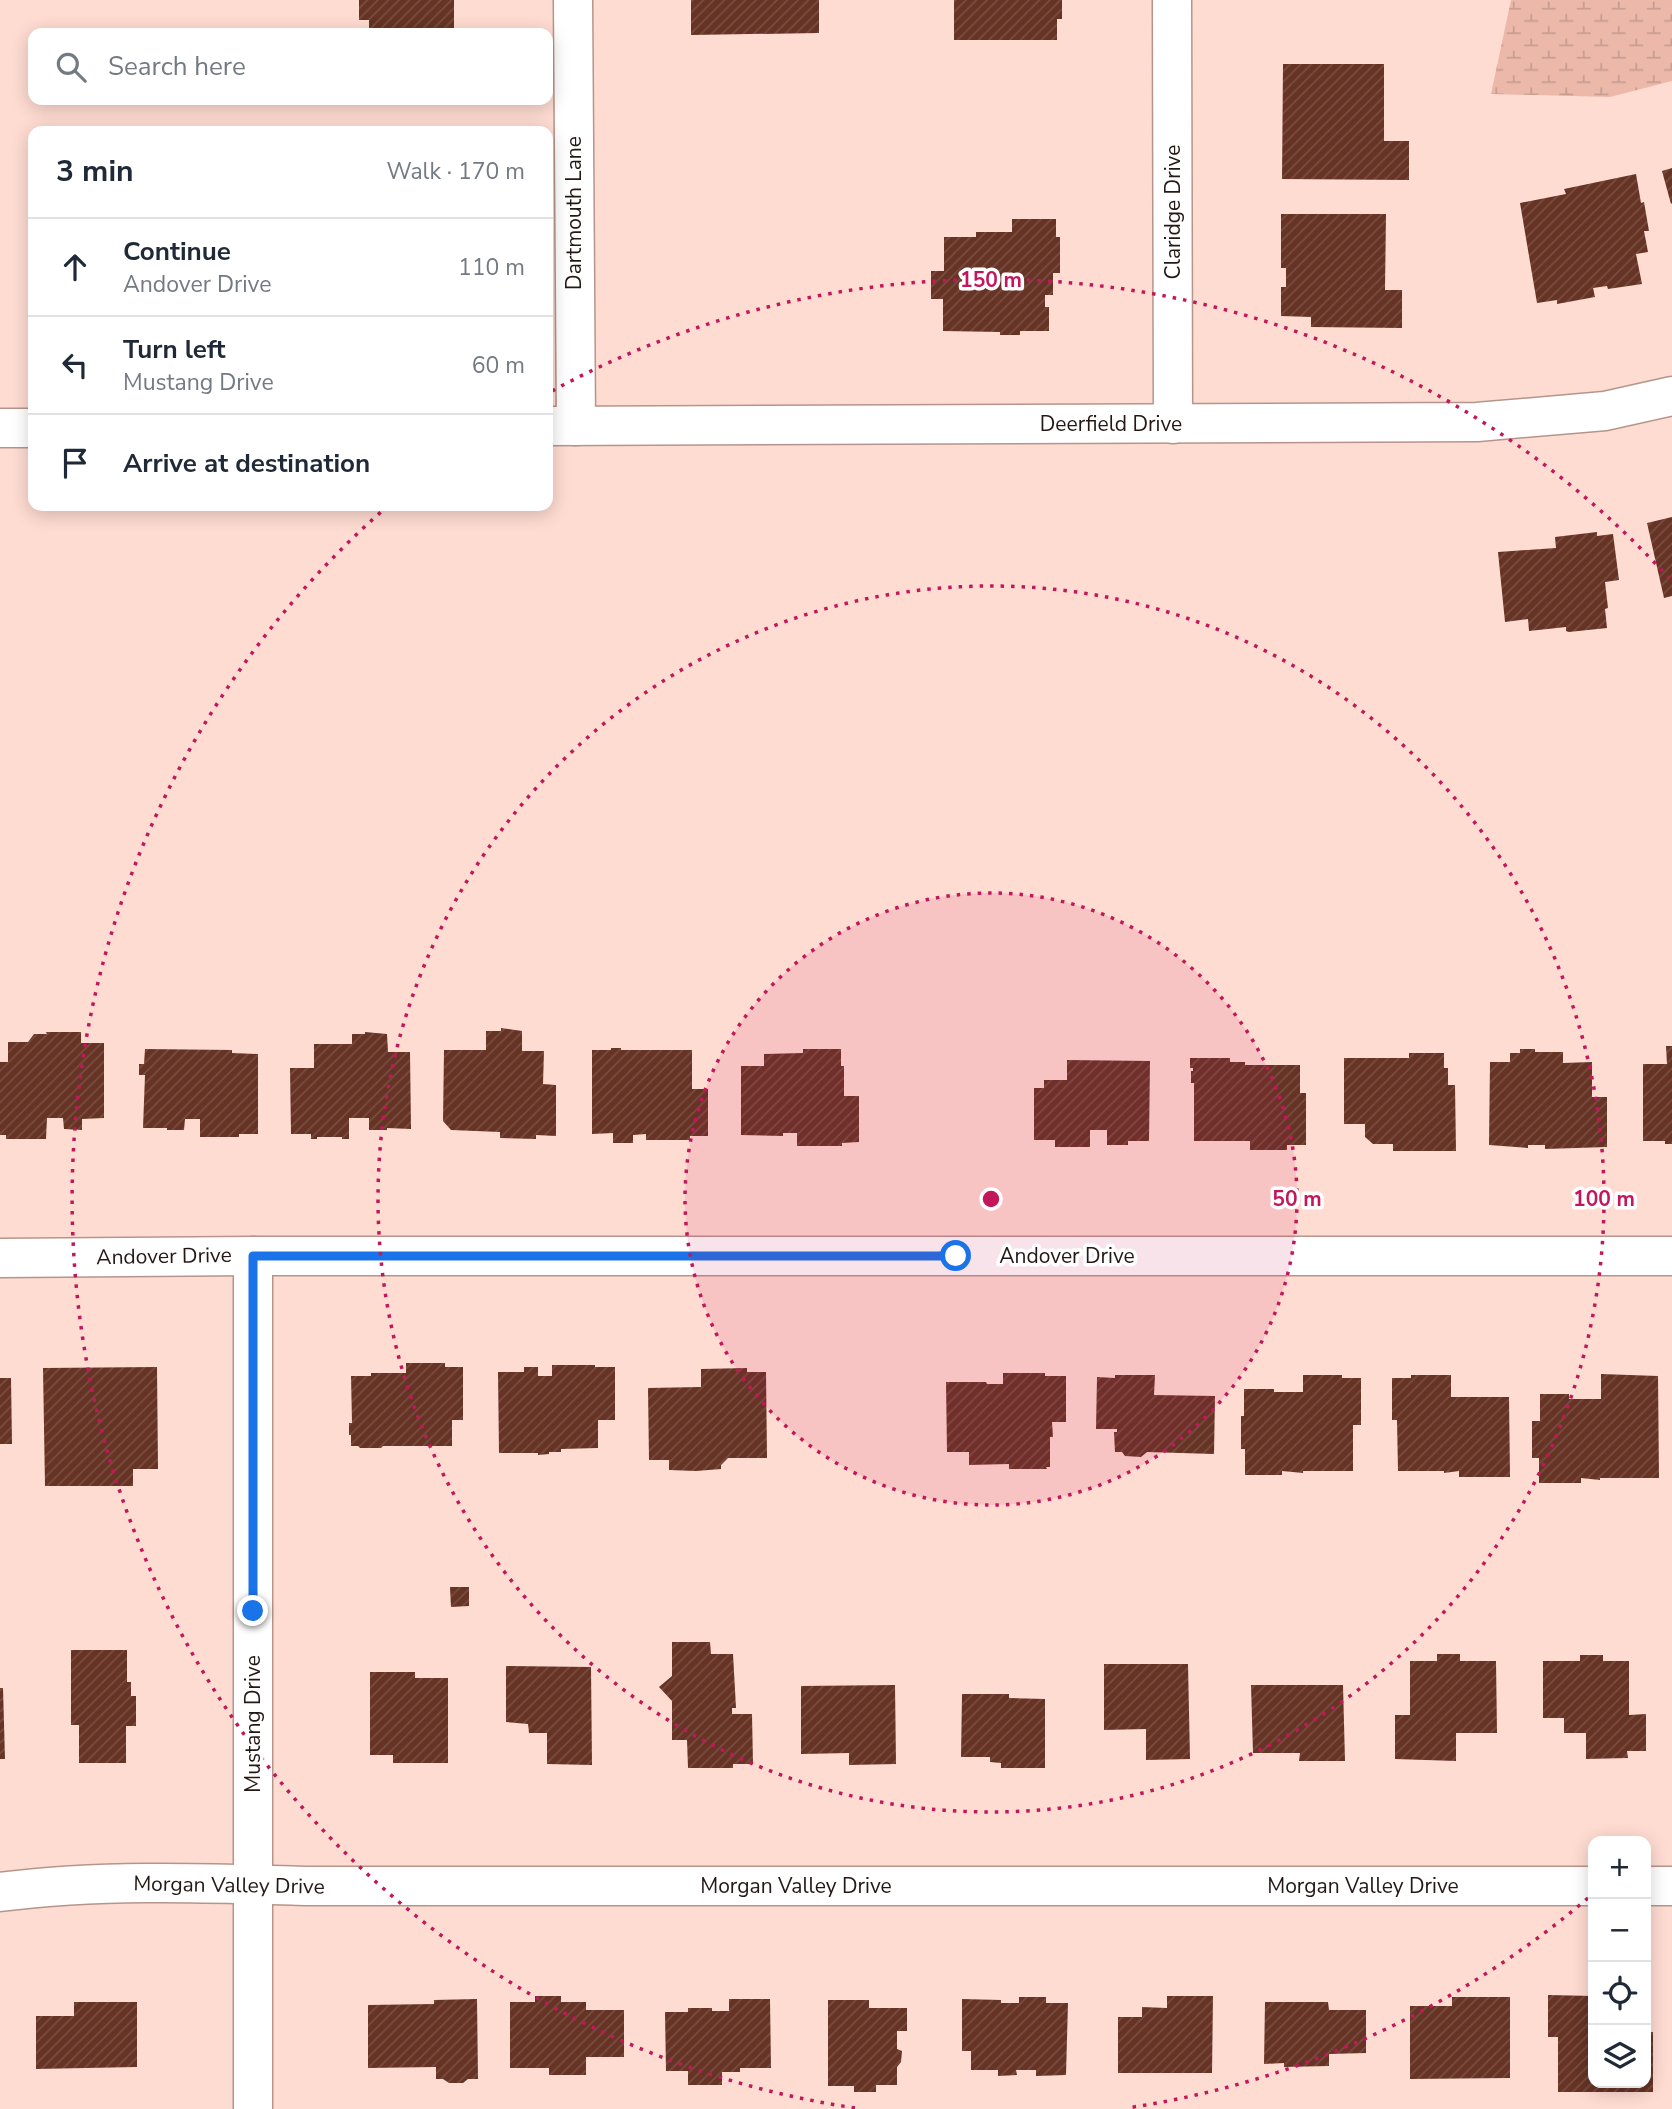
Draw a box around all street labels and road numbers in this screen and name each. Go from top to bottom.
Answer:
street label: Dartmouth Lane [560,136,588,290]
street label: Claridge Drive [1159,145,1187,279]
street label: Deerfield Drive [1040,410,1182,438]
street label: Andover Drive [96,1241,232,1271]
street label: Andover Drive [999,1242,1135,1270]
street label: Mustang Drive [239,1655,267,1793]
street label: Morgan Valley Drive [133,1869,325,1901]
street label: Morgan Valley Drive [700,1872,892,1900]
street label: Morgan Valley Drive [1267,1872,1459,1900]

